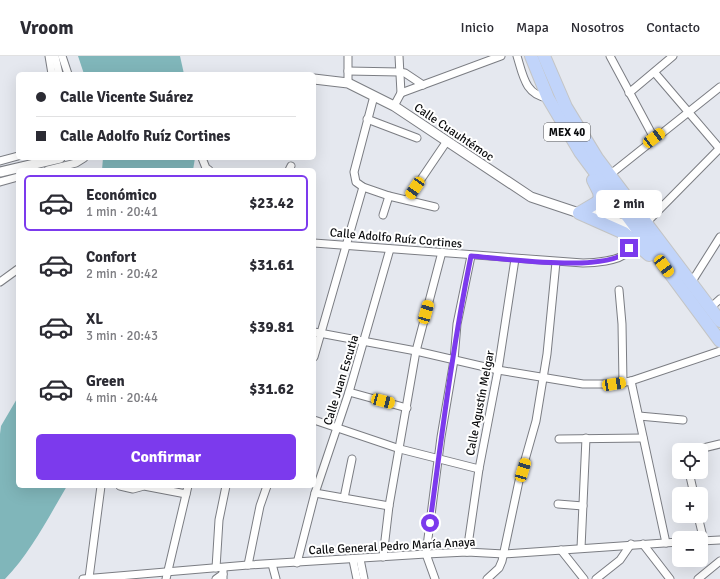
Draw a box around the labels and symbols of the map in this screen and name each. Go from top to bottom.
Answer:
street label: Calle Cuauhtémoc [411,100,497,165]
road number: MEX 40 [544,123,590,141]
car [641,126,667,150]
car [403,175,427,201]
callout: 2 min [596,190,662,218]
street label: Calle Adolfo Ruíz Cortines [329,225,463,252]
route end [620,239,638,257]
car [652,253,676,279]
car [417,299,435,325]
street label: Calle Juan Escutia [321,333,362,427]
street label: Calle Agustín Melgar [463,349,498,457]
car [601,376,627,392]
car [370,392,396,410]
car [514,457,532,483]
route start [421,514,439,532]
street label: Calle General Pedro María Anaya [308,535,476,558]

